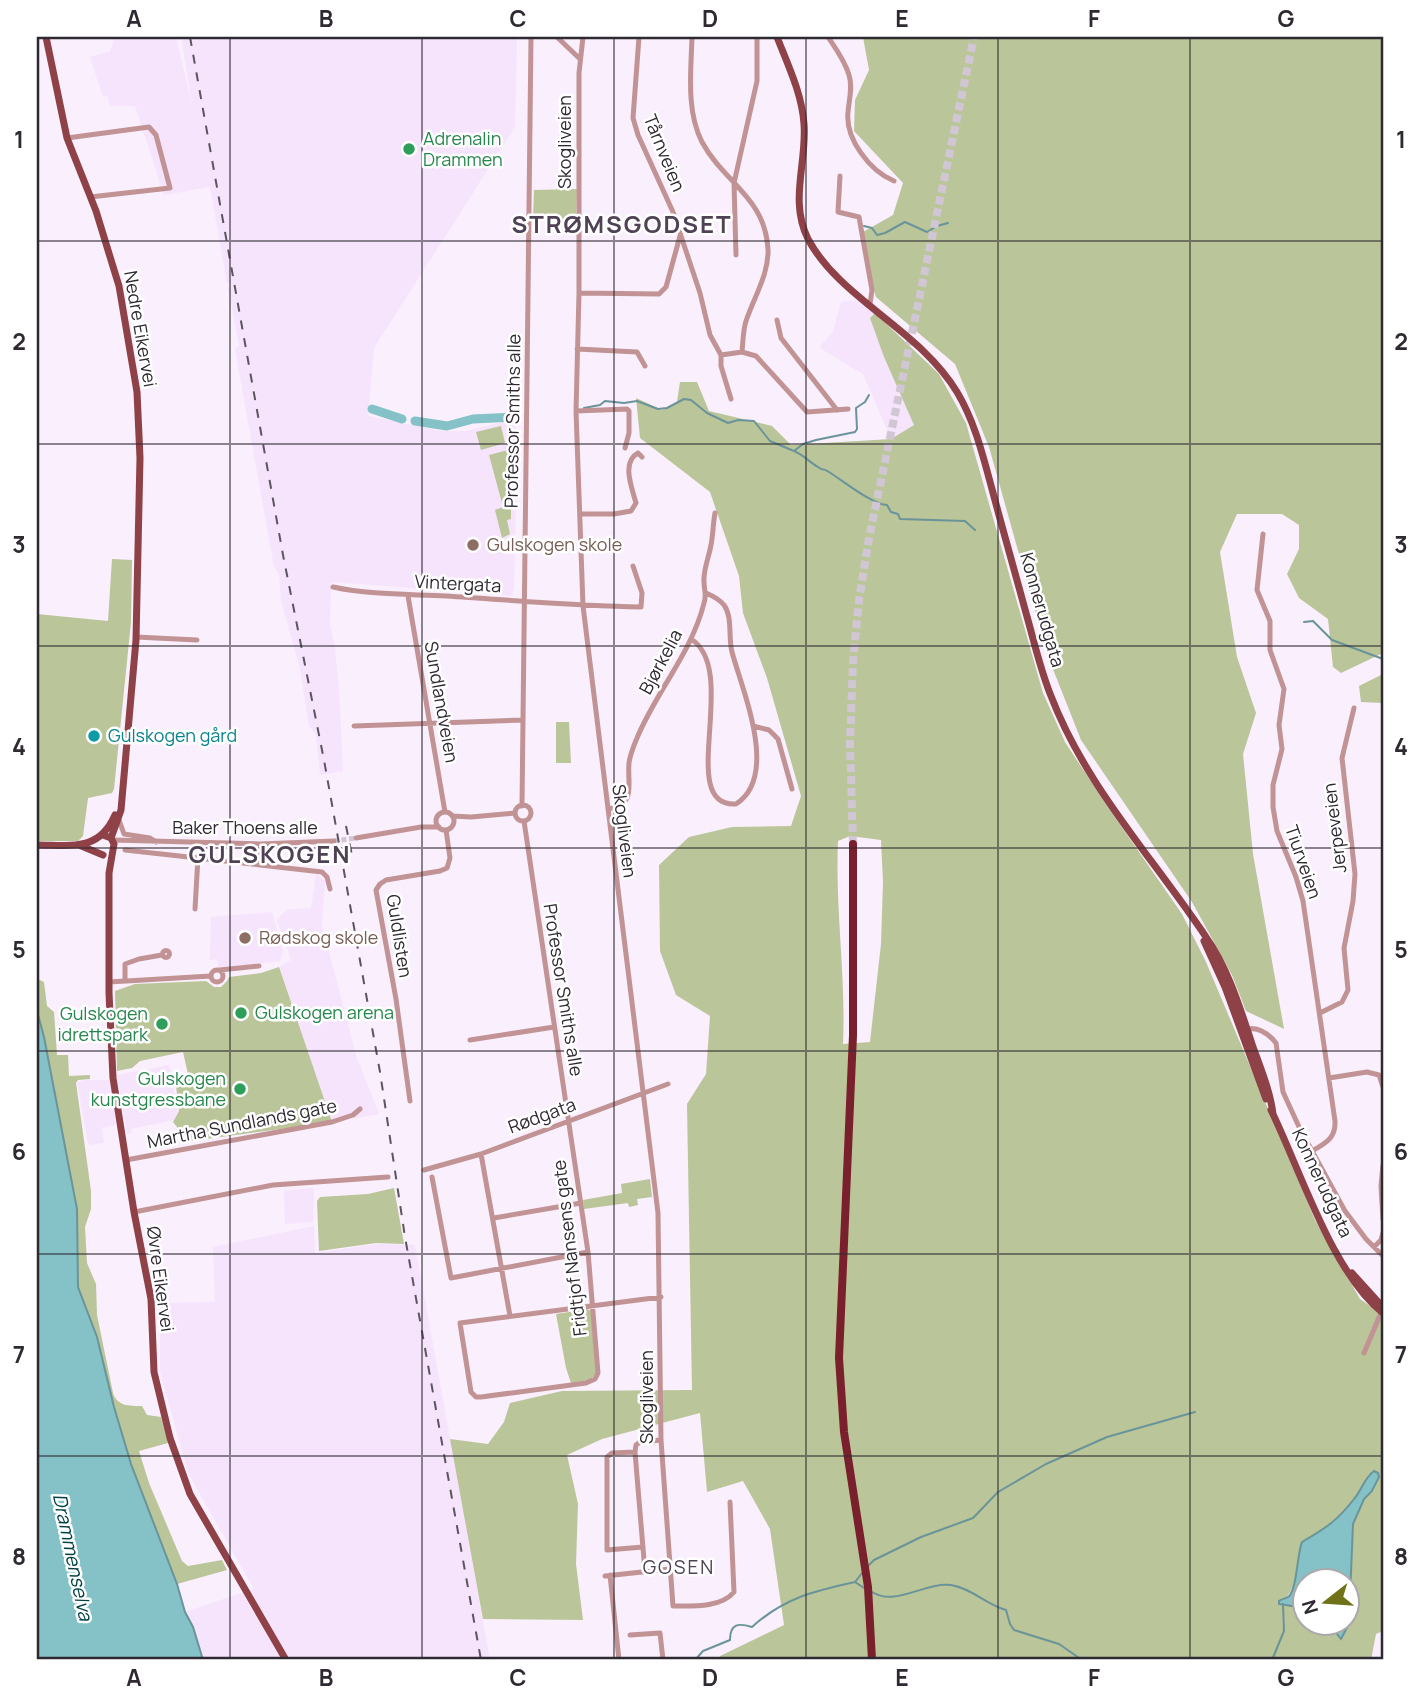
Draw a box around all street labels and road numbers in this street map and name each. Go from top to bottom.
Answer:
street label: Skogliveien [552,95,576,189]
street label: Tårnveien [639,111,691,195]
street label: Nedre Eikervei [119,269,163,389]
street label: Professor Smiths alle [498,334,526,508]
street label: Konnerudgata [1015,550,1071,670]
street label: Vintergata [414,569,502,597]
street label: Bjørkelia [633,625,687,698]
street label: Sundlandveien [419,639,464,764]
street label: Jerpeveien [1317,782,1351,875]
street label: Skogliveien [607,783,643,879]
street label: Baker Thoens alle [172,815,318,839]
street label: Tiurveien [1280,822,1328,902]
street label: Guldlisten [382,893,418,979]
street label: Professor Smiths alle [538,902,589,1078]
street label: Rødgata [504,1092,579,1138]
street label: Martha Sundlands gate [145,1093,339,1153]
street label: Konnerudgata [1287,1124,1359,1241]
street label: Fridtjof Nansens gate [546,1159,592,1338]
street label: Øvre Eikervei [142,1225,180,1333]
street label: Skogliveien [634,1350,658,1444]

